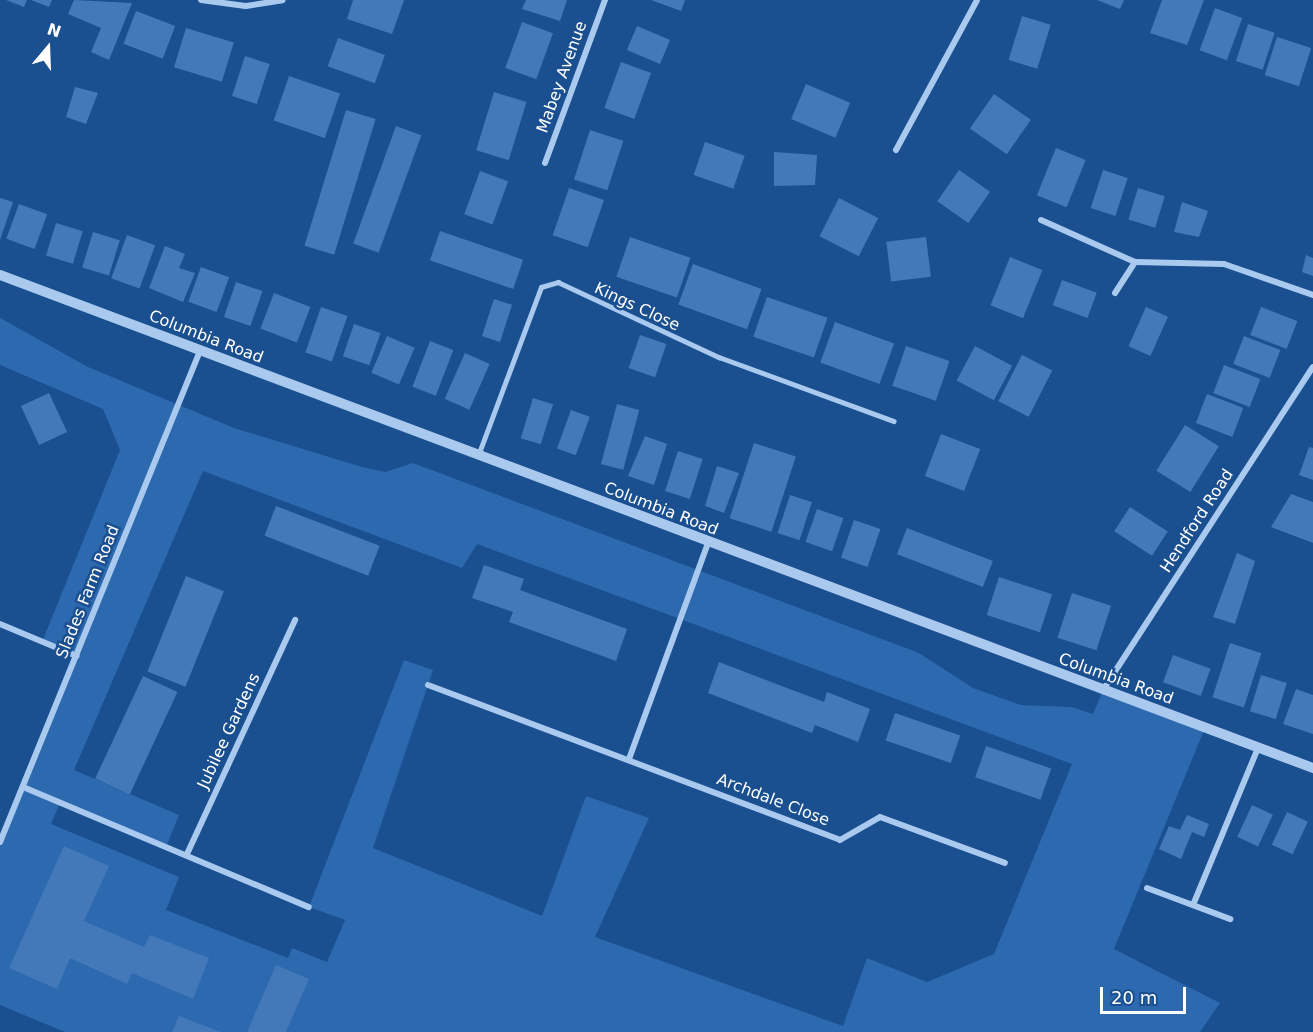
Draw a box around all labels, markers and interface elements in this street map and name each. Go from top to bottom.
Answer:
north arrow [18,18,78,78]
street label: Mabey Avenue [533,18,591,136]
text: N [45,19,63,42]
street label: Kings Close [591,279,683,335]
street label: Columbia Road [146,306,266,368]
street label: Hendford Road [1156,466,1238,576]
street label: Columbia Road [601,478,721,540]
street label: Slades Farm Road [52,522,124,662]
street label: Columbia Road [1056,649,1176,709]
street label: Jubilee Gardens [194,670,264,792]
street label: Archdale Close [714,770,832,830]
scale bar [1103,975,1188,1013]
text: 20 m [1111,987,1157,1008]

